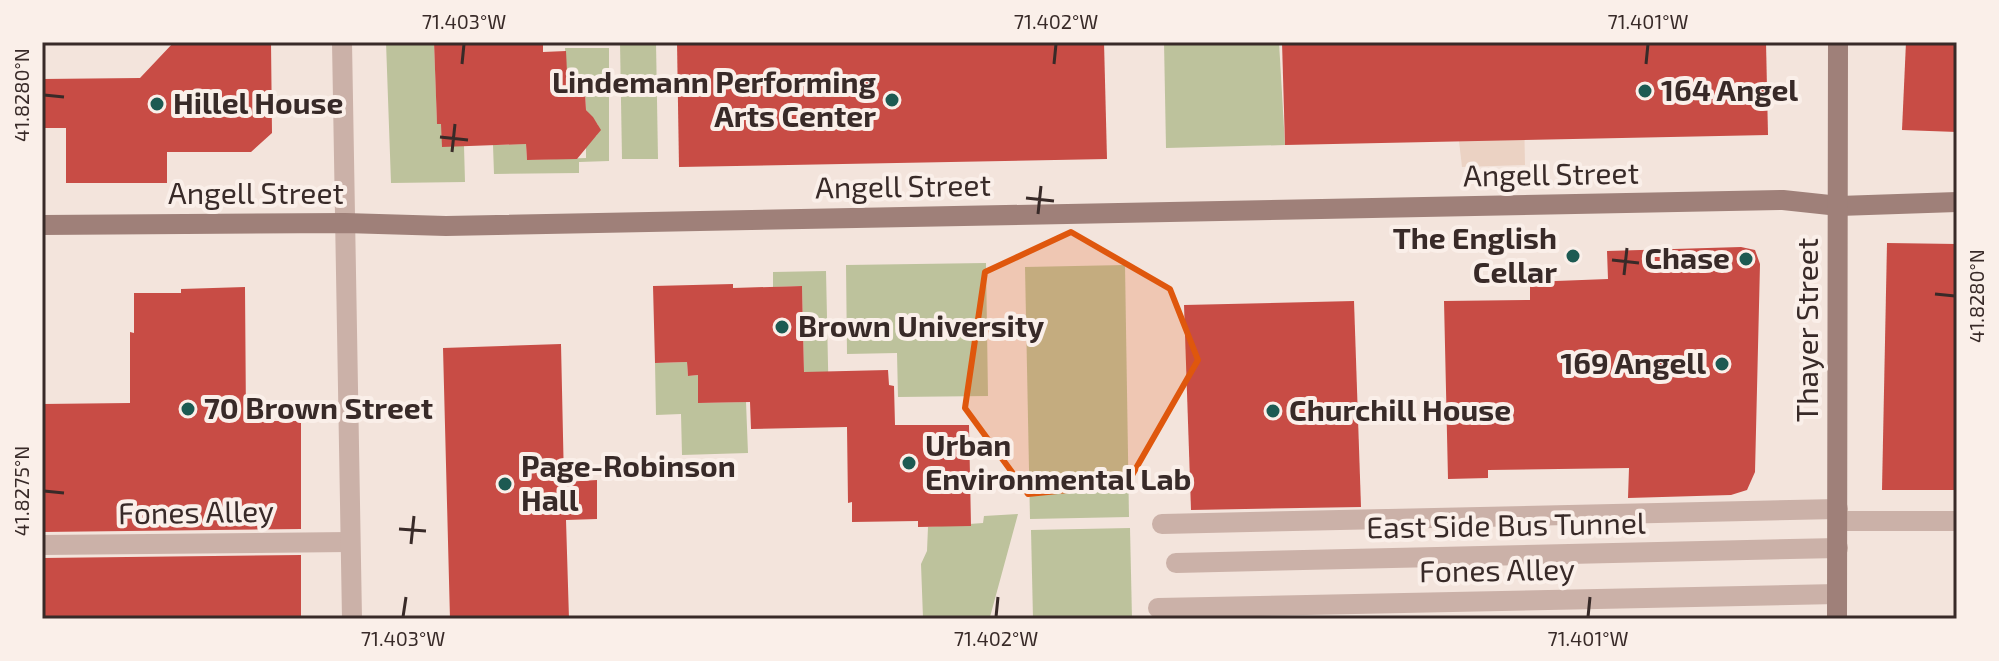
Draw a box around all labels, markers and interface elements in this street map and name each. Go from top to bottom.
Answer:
text: 71.403°W [422,9,506,33]
text: 71.402°W [1014,9,1098,33]
text: 71.401°W [1607,9,1689,33]
text: 41.8280°N [9,48,33,142]
place label: Lindemann Performing Arts Center [552,63,877,133]
place label: 164 Angel [1661,71,1798,107]
marker: 164 Angel [1636,82,1654,100]
place label: Hillel House [173,84,343,120]
marker: Lindemann Performing Arts Center [883,91,901,109]
marker: Hillel House [148,95,166,113]
street label: Angell Street [1463,153,1639,193]
street label: Angell Street [815,165,991,205]
street label: Angell Street [168,174,344,210]
place label: The English Cellar [1393,219,1557,289]
street label: Thayer Street [1788,238,1824,422]
place label: Chase [1644,239,1730,275]
marker: The English Cellar [1564,247,1582,265]
text: 41.8280°N [1964,249,1988,343]
marker: Chase [1737,250,1755,268]
place label: Brown University [798,307,1044,344]
marker: Brown University [773,318,791,336]
place label: 169 Angell [1560,344,1706,380]
marker: 169 Angell [1713,355,1731,373]
place label: 70 Brown Street [204,389,433,425]
place label: Churchill House [1289,391,1511,427]
marker: 70 Brown Street [179,400,197,418]
marker: Churchill House [1264,402,1282,420]
place label: Urban Environmental Lab [925,426,1191,496]
text: 41.8275°N [9,446,33,536]
place label: Page-Robinson Hall [521,447,736,517]
marker: Urban Environmental Lab [900,454,918,472]
marker: Page-Robinson Hall [496,475,514,493]
street label: Fones Alley [118,492,274,530]
street label: East Side Bus Tunnel [1366,504,1646,544]
street label: Fones Alley [1419,550,1575,588]
text: 71.403°W [361,626,445,650]
text: 71.402°W [954,626,1038,650]
text: 71.401°W [1547,626,1629,650]

